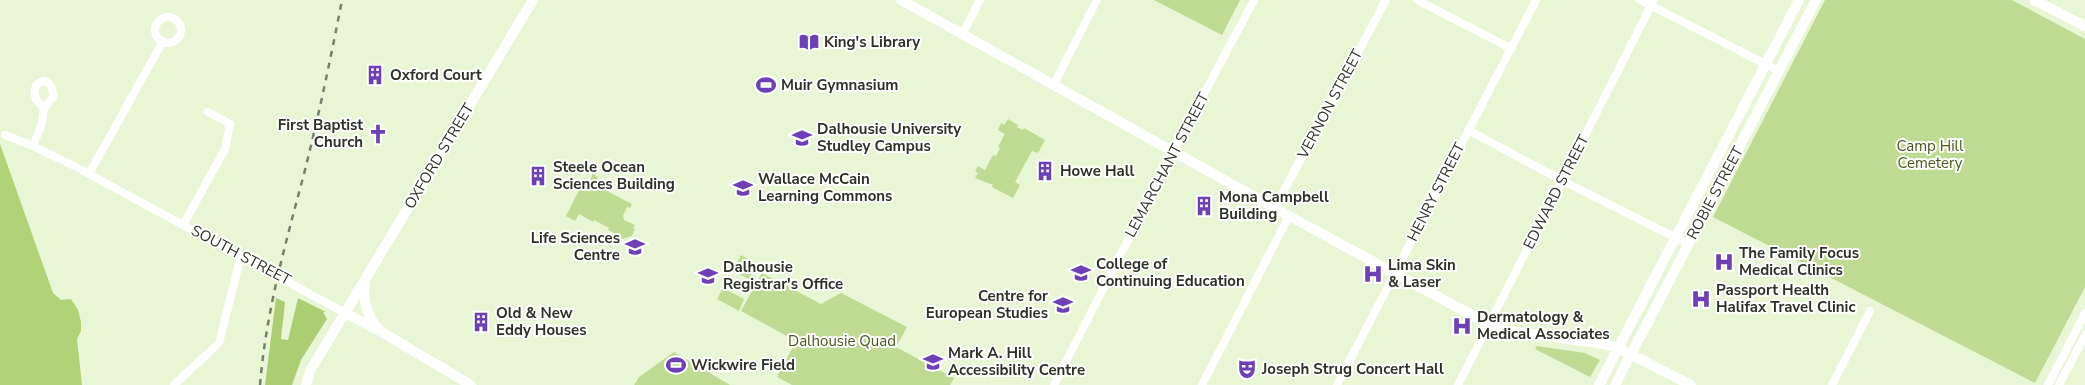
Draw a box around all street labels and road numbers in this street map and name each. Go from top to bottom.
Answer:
street label: VERNON STREET [1292,46,1367,163]
street label: LEMARCHANT STREET [1120,89,1214,241]
street label: OXFORD STREET [400,100,478,212]
street label: EDWARD STREET [1519,131,1593,253]
street label: HENRY STREET [1402,139,1470,245]
street label: ROBIE STREET [1682,143,1748,243]
street label: SOUTH STREET [188,220,294,290]

